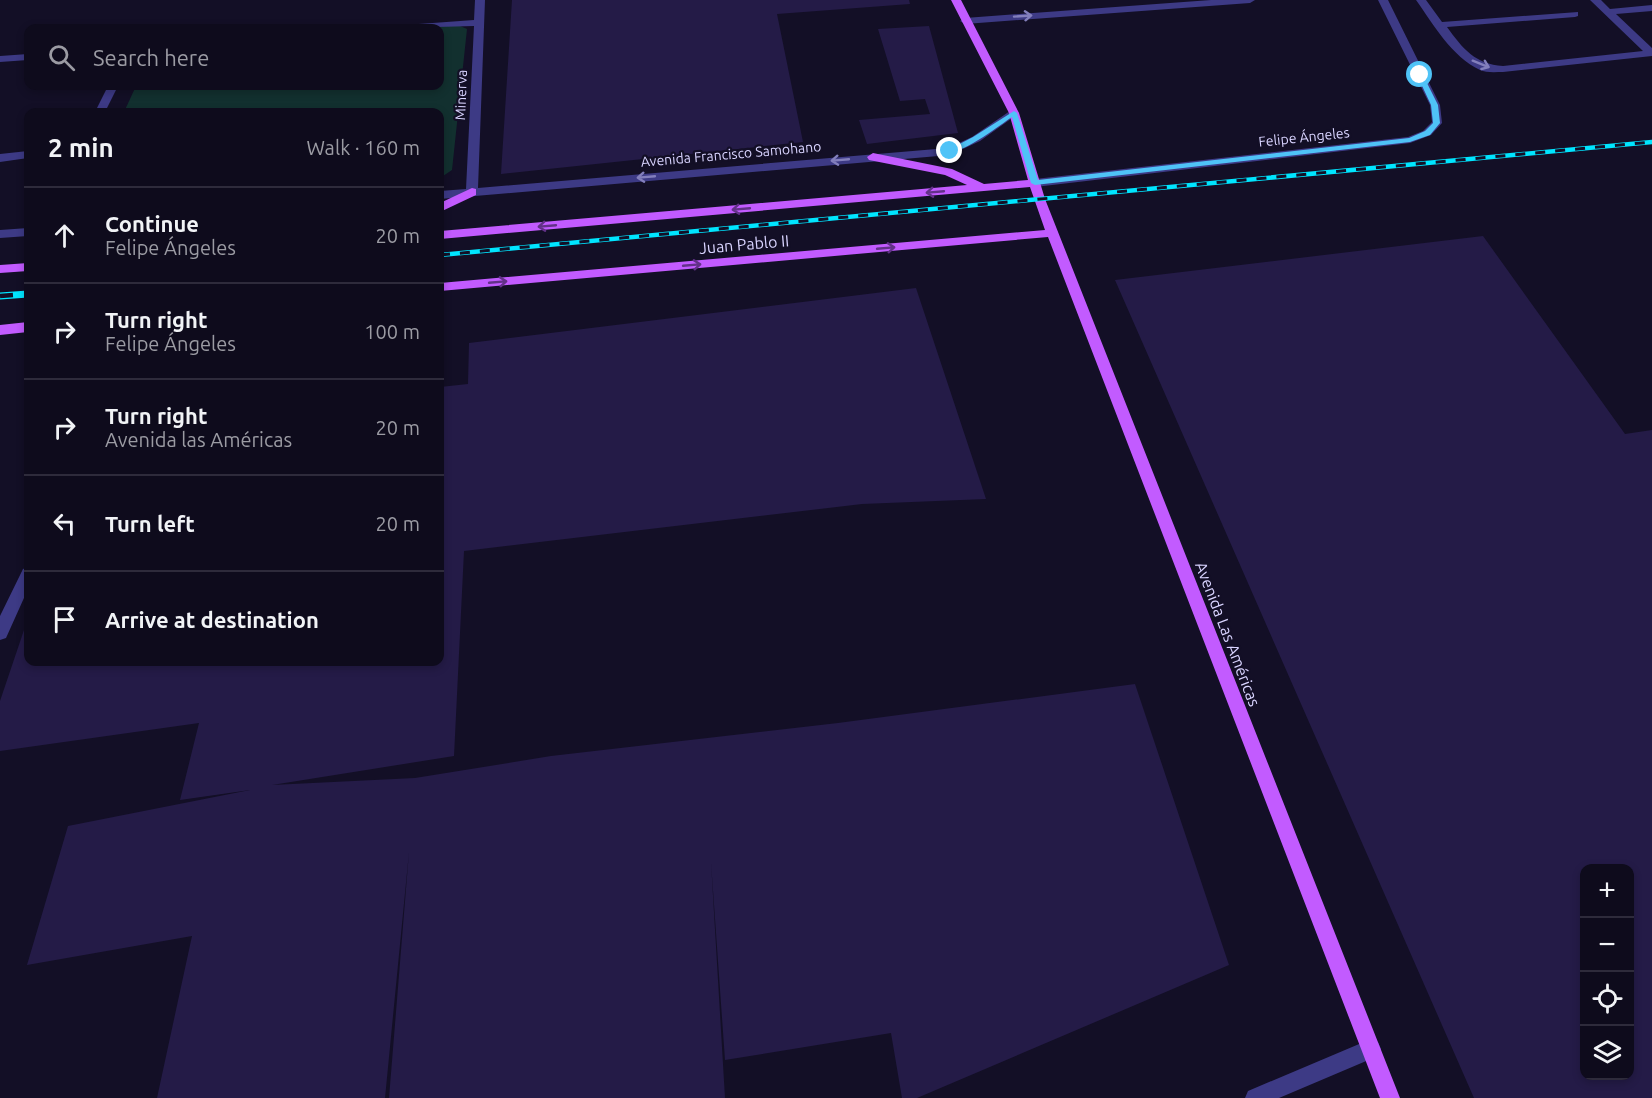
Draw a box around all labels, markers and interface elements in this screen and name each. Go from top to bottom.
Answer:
one-way arrow [1013,11,1033,22]
search box [24,24,444,90]
icon: search [45,41,78,74]
text: Search here [93,45,209,70]
one-way arrow [1472,59,1490,70]
route start [1406,61,1432,87]
street label: Minerva [452,69,470,121]
street label: Felipe Ángeles [1257,123,1350,150]
text: 2 min [48,133,114,162]
text: Walk · 160 m [307,136,420,159]
route end [936,137,962,163]
street label: Avenida Francisco Samohano [640,138,822,170]
one-way arrow [831,155,851,166]
one-way arrow [637,171,657,182]
one-way arrow [926,187,946,198]
one-way arrow [731,204,751,215]
text: Continue [105,211,199,236]
icon: ahead [48,219,81,252]
one-way arrow [537,221,557,232]
text: 20 m [376,224,420,247]
street label: Juan Pablo II [698,231,790,257]
text: Felipe Ángeles [105,236,236,259]
one-way arrow [876,242,896,253]
one-way arrow [682,259,701,270]
one-way arrow [487,276,507,287]
text: Turn right [105,307,207,332]
icon: right [48,315,81,348]
text: 100 m [364,320,420,343]
text: Felipe Ángeles [105,332,236,355]
text: Turn right [105,403,207,428]
icon: right [48,411,81,444]
text: 20 m [376,416,420,439]
text: Avenida las Américas [105,428,292,451]
icon: left [48,507,81,540]
text: Turn left [105,511,195,536]
text: 20 m [376,512,420,535]
street label: Avenida Las Américas [1192,559,1264,709]
icon: arrive [48,603,81,636]
text: Arrive at destination [105,607,319,632]
map controls [1580,864,1634,1080]
button: + [1580,864,1634,918]
button: − [1580,918,1634,972]
button: locate [1580,972,1634,1026]
button: layers [1580,1026,1634,1080]

